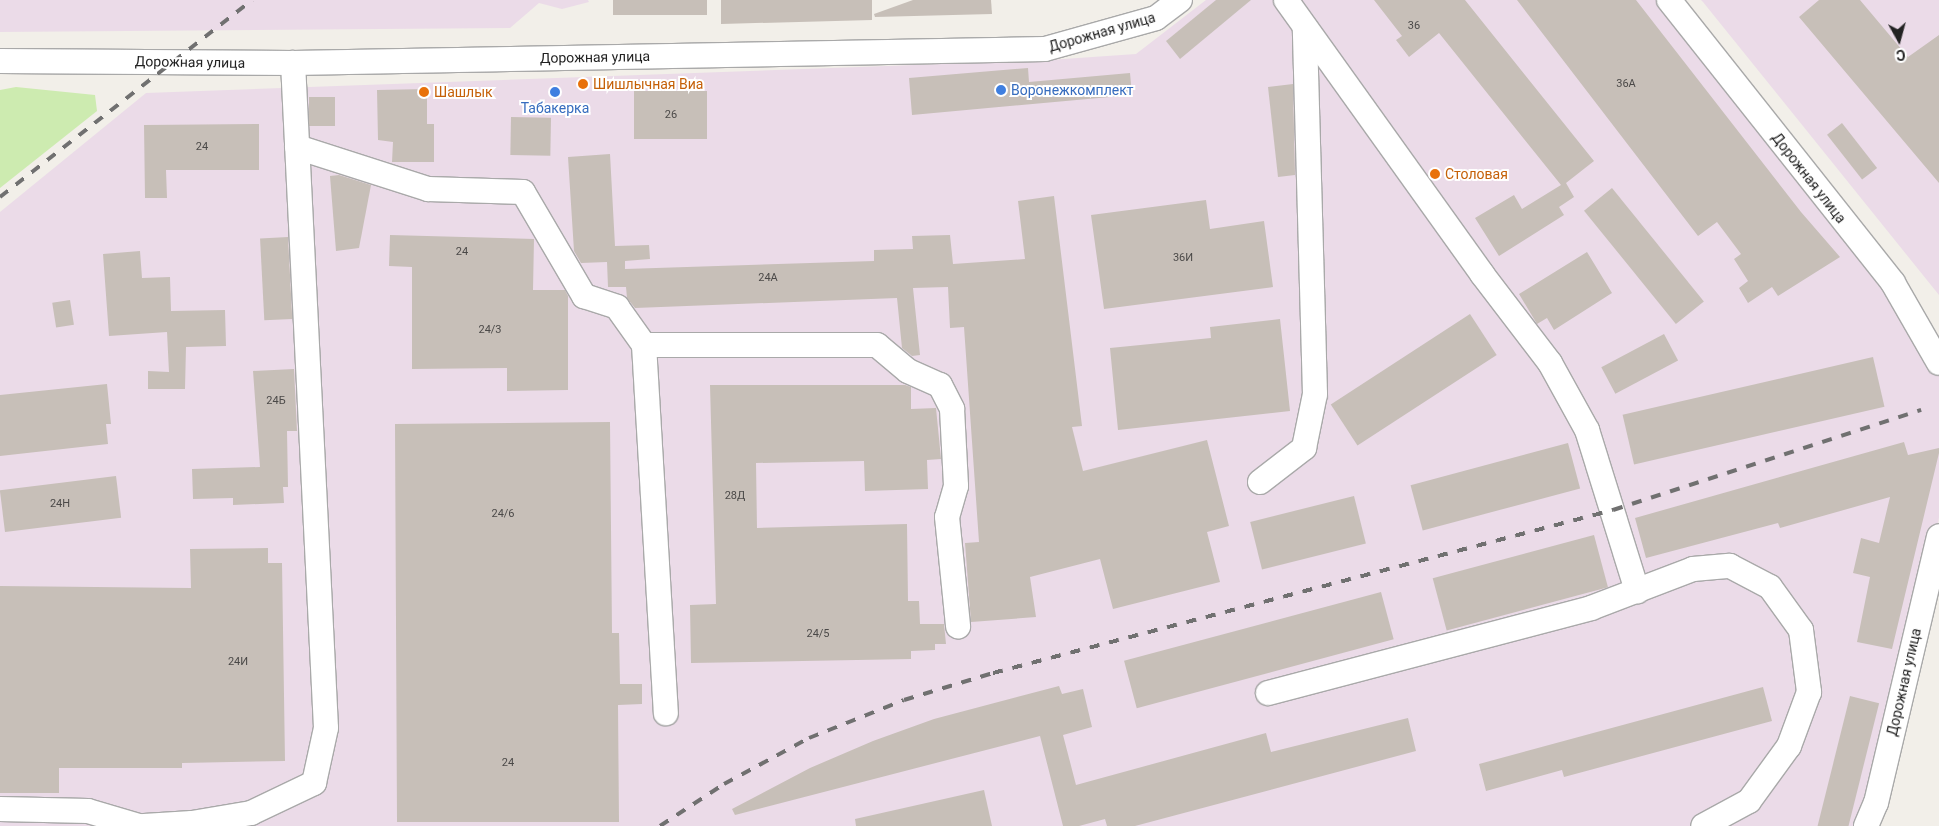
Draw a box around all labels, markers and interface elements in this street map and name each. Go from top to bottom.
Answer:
street label: Дорожная улица [1047,9,1157,55]
north arrow [1874,15,1924,65]
house number: 36 [1408,19,1420,33]
text: С [1895,46,1906,63]
street label: Дорожная улица [540,48,650,66]
street label: Дорожная улица [135,53,245,71]
place label: Шишлычная Виа [593,76,703,92]
house number: 36А [1616,77,1636,91]
marker: Шишлычная Виа [577,78,589,90]
place label: Воронежкомплект [1011,82,1133,98]
place label: Шашлык [434,84,493,100]
marker: Воронежкомплект [995,84,1007,96]
marker: Шашлык [418,86,430,98]
marker: Табакерка [549,86,561,98]
place label: Табакерка [521,100,589,116]
house number: 26 [665,108,677,122]
street label: Дорожная улица [1768,129,1850,227]
house number: 24 [196,140,208,154]
place label: Столовая [1445,166,1508,182]
marker: Столовая [1429,168,1441,180]
house number: 24 [456,245,468,259]
house number: 36И [1173,251,1193,265]
house number: 24А [758,271,778,285]
house number: 24/3 [478,323,502,337]
house number: 24Б [266,394,286,408]
house number: 28Д [725,489,745,503]
house number: 24Н [50,497,70,511]
house number: 24/6 [491,507,515,521]
street label: Дорожная улица [1883,626,1925,738]
house number: 24/5 [806,627,830,641]
house number: 24И [228,655,248,669]
house number: 24 [502,756,514,770]

